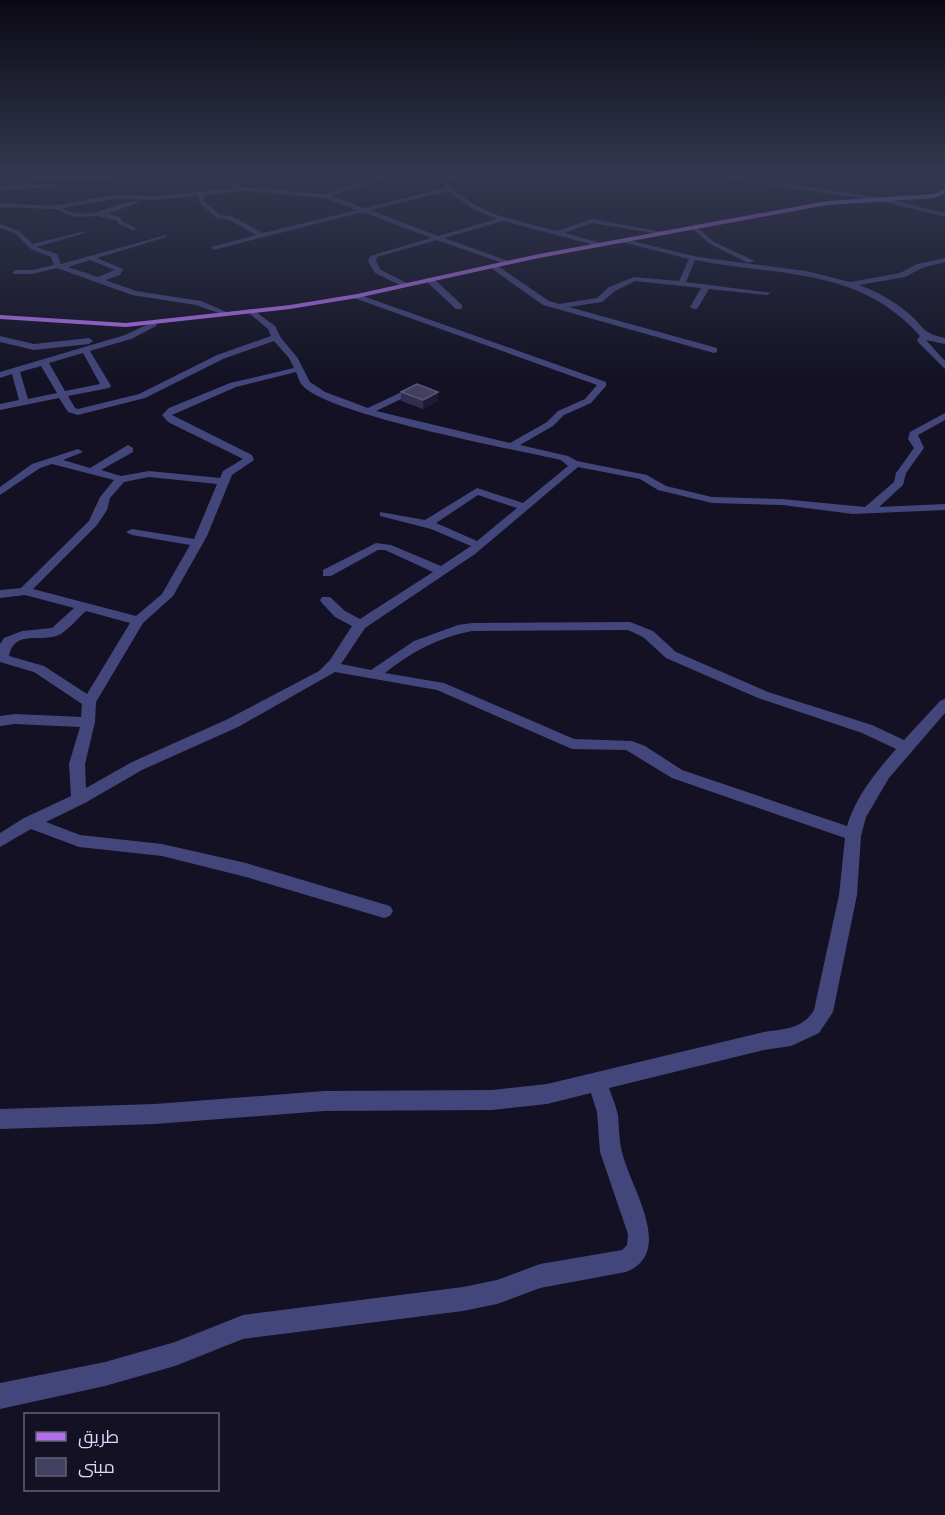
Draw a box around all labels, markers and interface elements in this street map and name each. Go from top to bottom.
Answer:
legend [24,1413,219,1491]
text: طريق [78,1425,119,1450]
text: مبنى [78,1455,115,1480]

